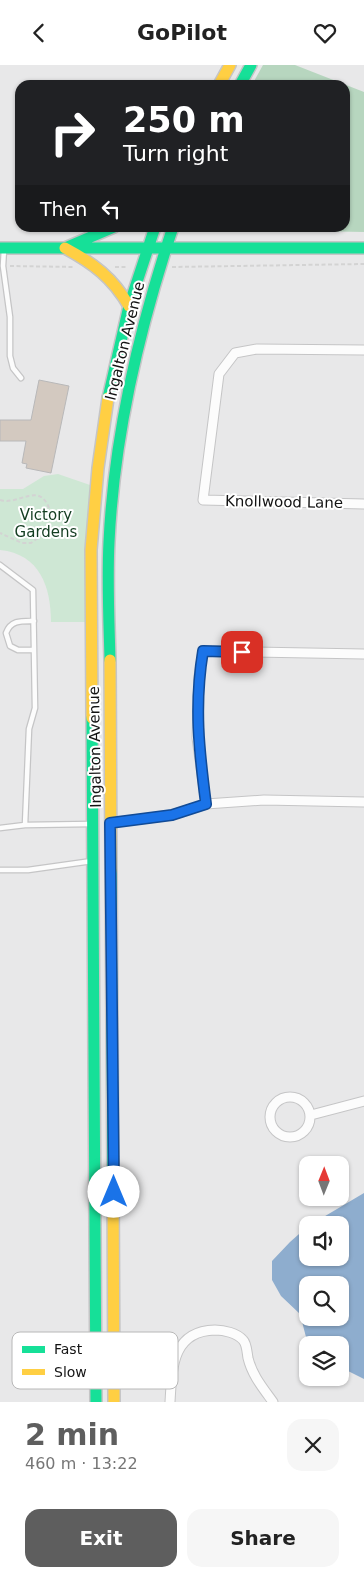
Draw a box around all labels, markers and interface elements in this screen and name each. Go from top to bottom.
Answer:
icon: back [25,19,53,47]
icon: heart [311,19,339,47]
text: GoPilot [137,20,227,45]
icon: right [40,100,105,165]
text: 250 m [123,100,245,140]
text: Turn right [123,141,228,166]
icon: left [97,195,125,223]
text: Then [40,198,87,220]
street label: Ingalton Avenue [102,280,148,402]
street label: Knollwood Lane [225,492,343,512]
park label: Victory Gardens [15,506,78,541]
pin [221,631,263,673]
icon: arrive [228,638,256,666]
street label: Ingalton Avenue [85,686,105,808]
north arrow [299,1156,349,1206]
map controls [299,1156,349,1386]
position arrow [87,1165,139,1217]
button: sound [299,1216,349,1266]
button: search [299,1276,349,1326]
legend [12,1332,178,1389]
button: layers [299,1336,349,1386]
text: Fast [54,1341,83,1357]
text: Slow [54,1364,87,1380]
text: 2 min [25,1417,119,1452]
button: close [287,1419,339,1471]
text: 460 m · 13:22 [25,1454,138,1473]
button: Exit [25,1509,177,1567]
button: Share [187,1509,339,1567]

